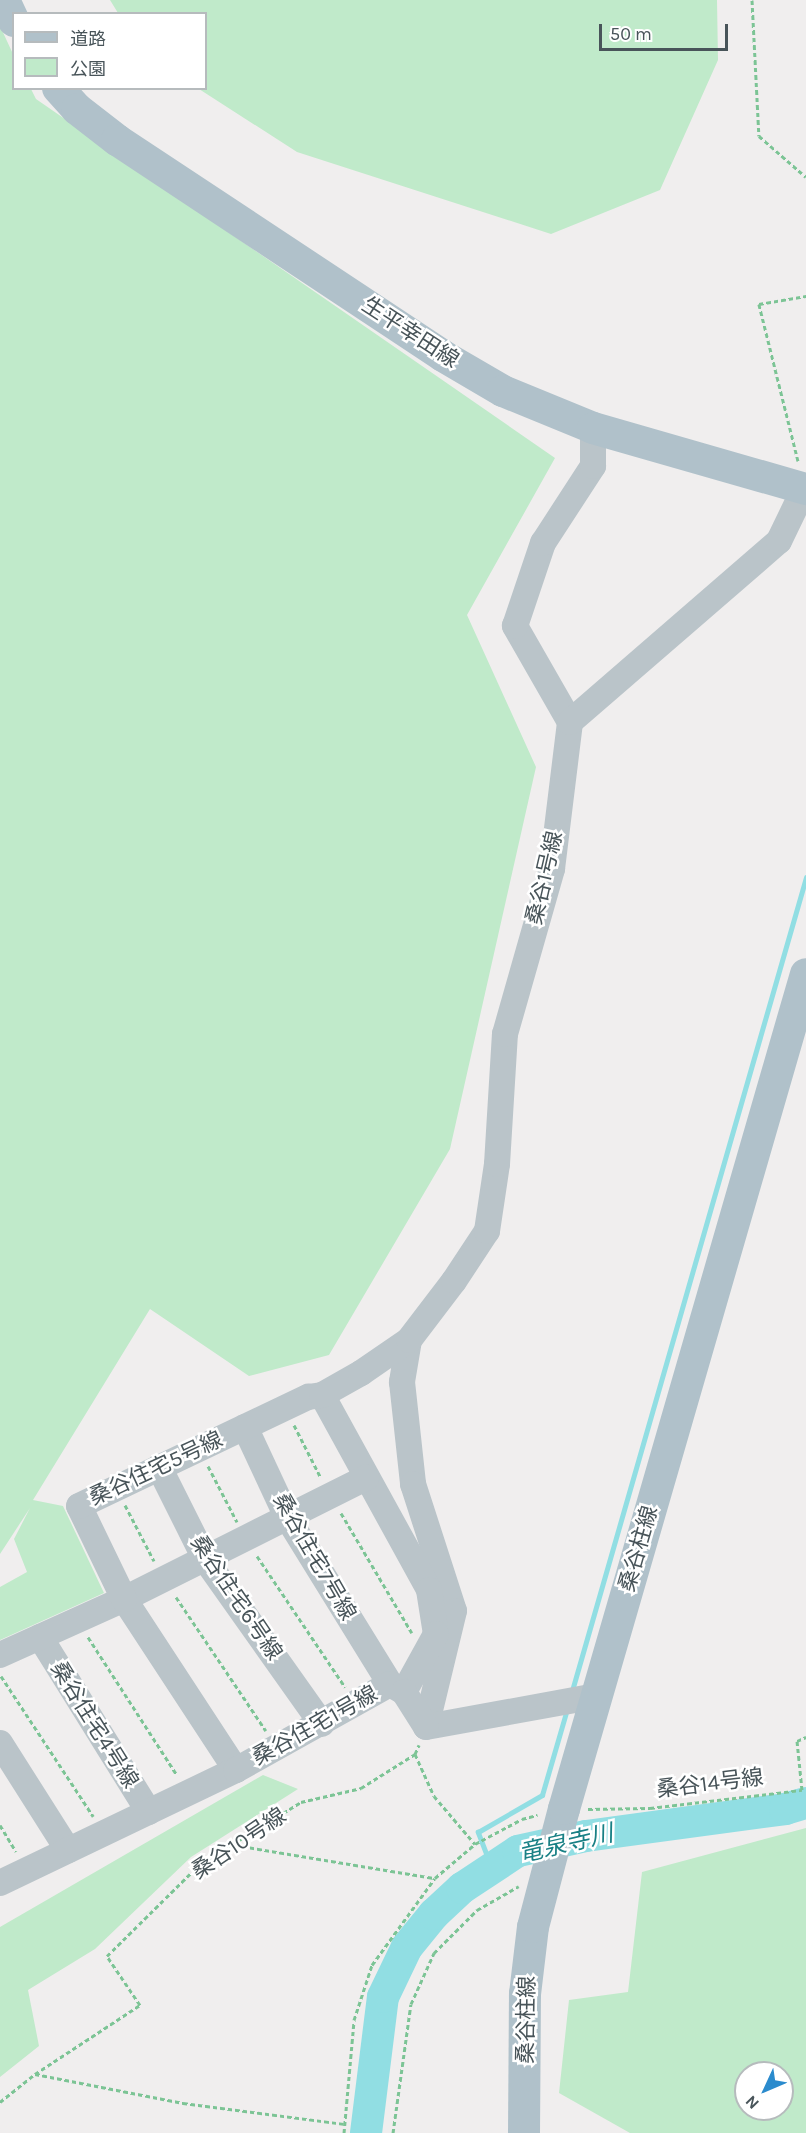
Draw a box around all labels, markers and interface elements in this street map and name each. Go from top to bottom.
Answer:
legend [12,12,207,90]
scale bar [602,12,731,50]
text: 50 m [610,23,652,45]
text: 道路 [70,28,106,50]
text: 公園 [70,58,106,80]
street label: 生平幸田線 [357,292,463,374]
street label: 桑谷1号線 [521,829,569,927]
street label: 桑谷住宅5号線 [85,1427,227,1511]
street label: 桑谷住宅7号線 [267,1489,361,1625]
street label: 桑谷柱線 [614,1503,664,1595]
street label: 桑谷住宅6号線 [185,1531,287,1665]
street label: 桑谷住宅4号線 [45,1657,143,1793]
street label: 桑谷住宅1号線 [248,1681,382,1771]
street label: 桑谷14号線 [655,1764,765,1804]
street label: 桑谷10号線 [187,1803,291,1885]
water label: 竜泉寺川 [516,1819,616,1869]
street label: 桑谷柱線 [513,1976,541,2064]
north arrow [734,2061,794,2121]
text: N [741,2092,763,2113]

